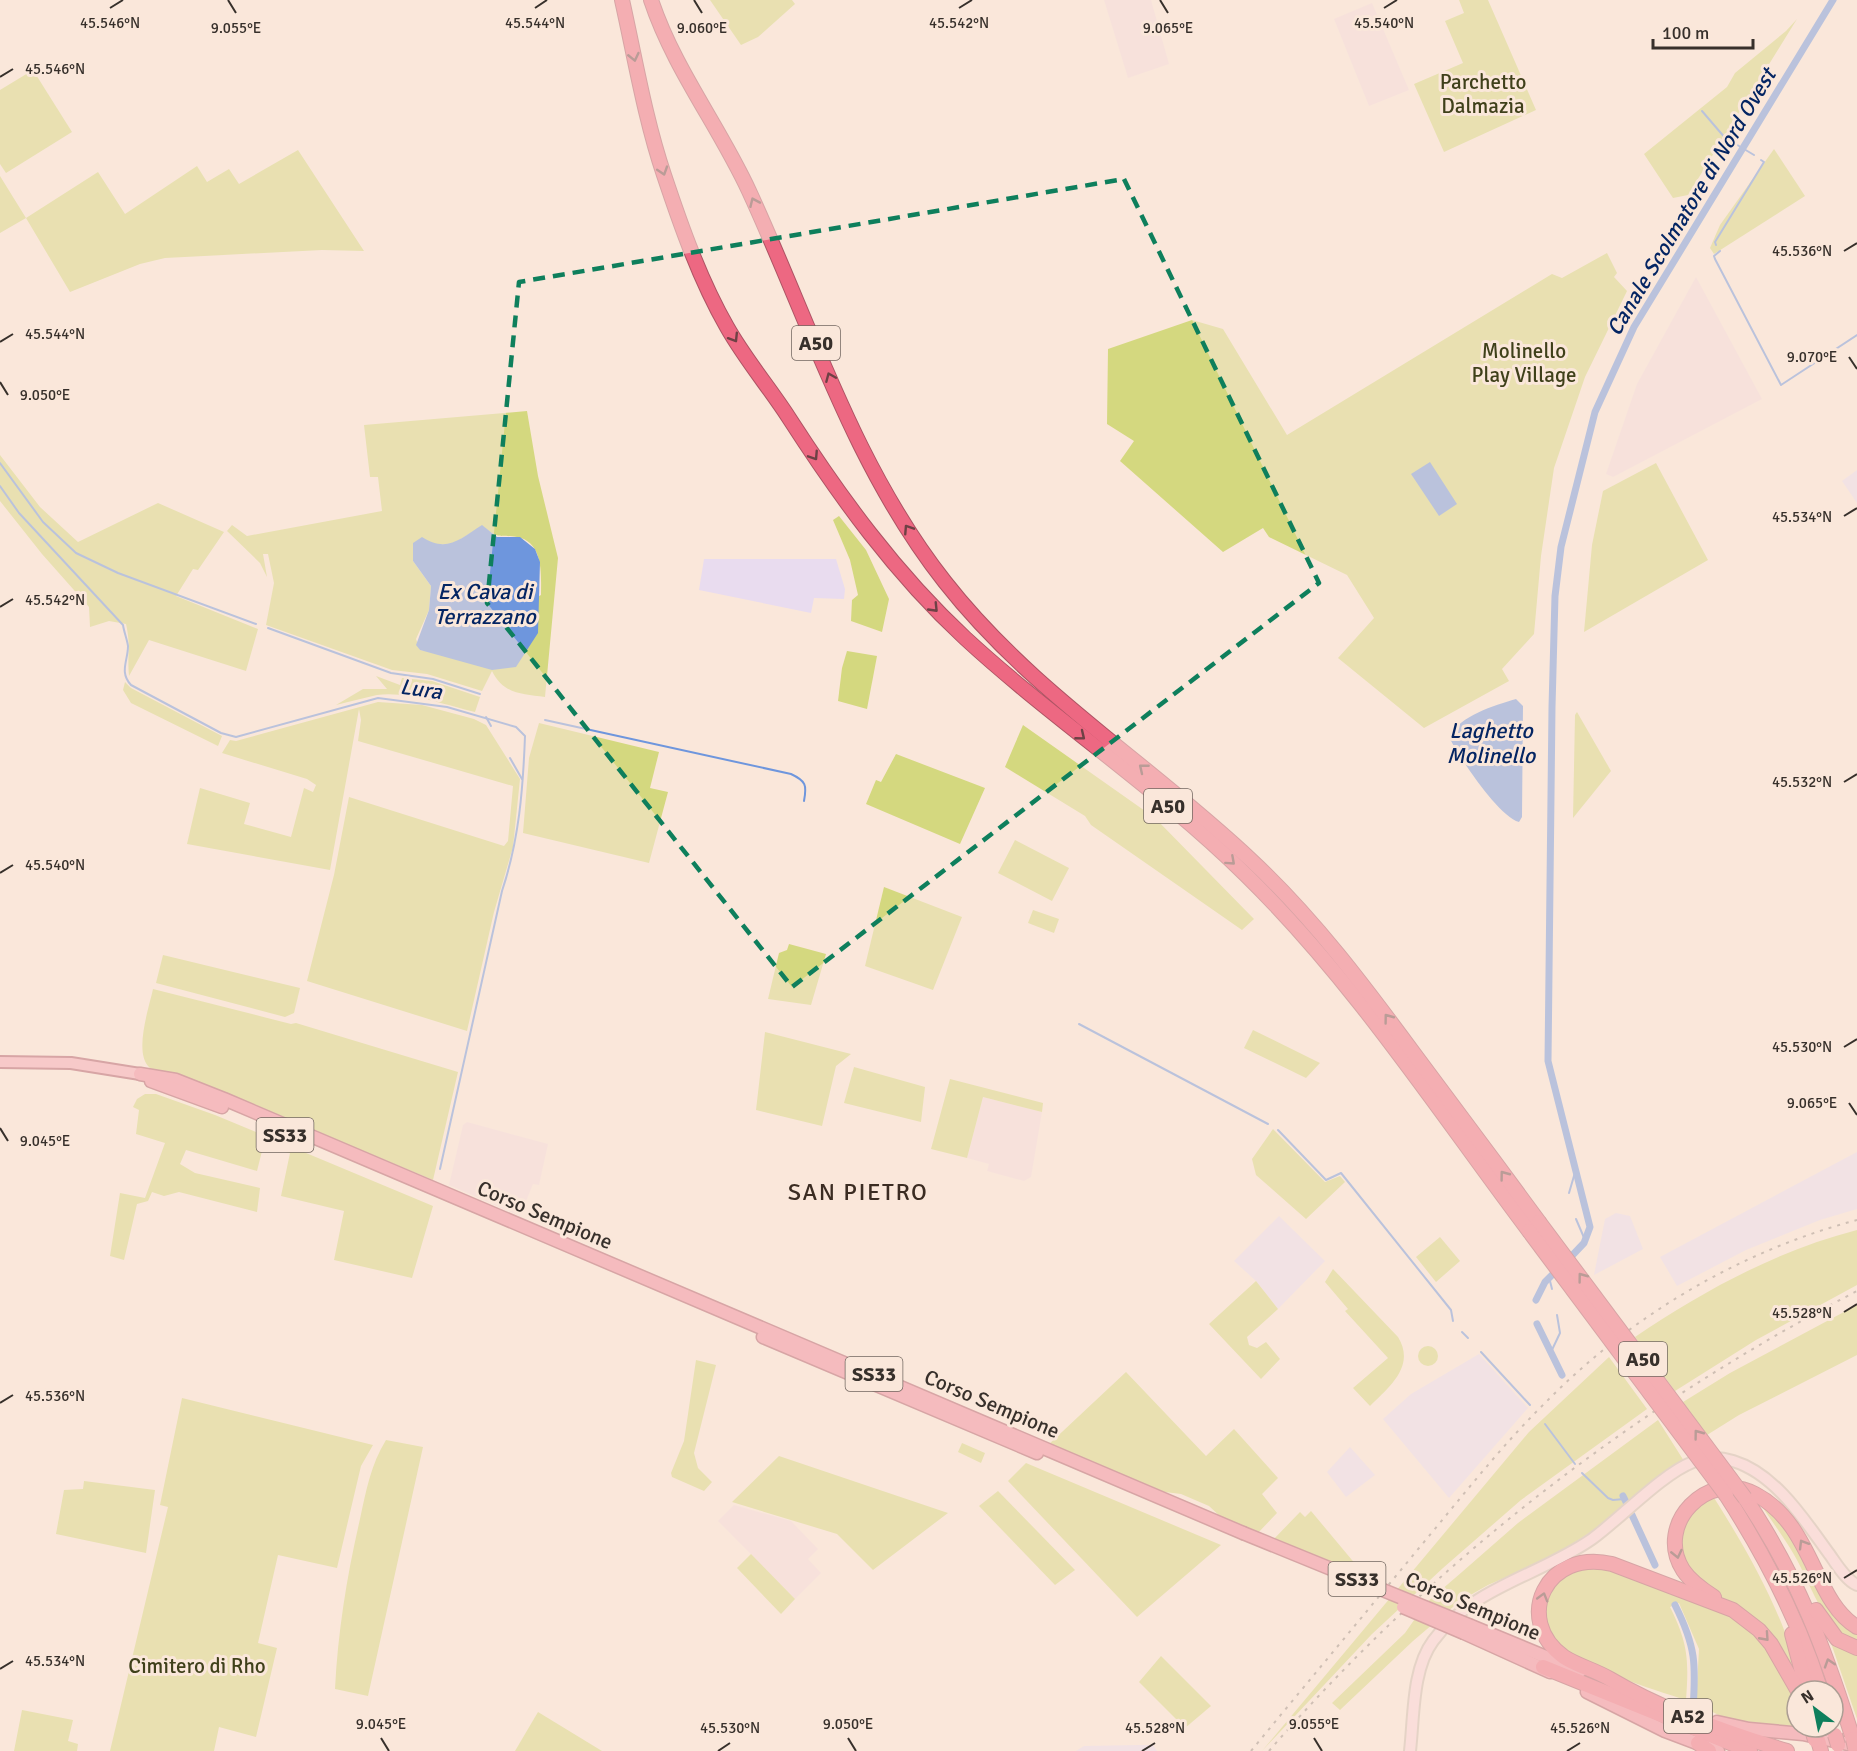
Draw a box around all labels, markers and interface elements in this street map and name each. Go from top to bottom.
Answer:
scale bar [1653,12,1754,50]
text: 45.546°N [80,14,140,32]
text: 45.544°N [505,14,565,32]
text: 45.542°N [929,14,989,32]
text: 45.540°N [1354,14,1414,32]
text: 9.055°E [211,19,261,37]
text: 9.060°E [677,19,727,37]
text: 9.065°E [1143,19,1193,37]
text: 100 m [1662,22,1709,44]
one-way arrow [627,52,640,62]
text: 45.546°N [25,60,85,78]
water label: Canale Scolmatore di Nord Ovest [1600,62,1783,340]
park label: Parchetto Dalmazia [1440,69,1526,119]
one-way arrow [655,165,668,176]
one-way arrow [750,197,762,208]
text: 45.536°N [1772,242,1832,260]
text: 45.544°N [25,325,85,343]
road number: A50 [792,326,840,360]
one-way arrow [726,332,738,342]
park label: Molinello Play Village [1472,338,1577,388]
text: 9.070°E [1787,348,1837,366]
one-way arrow [826,373,838,384]
text: 9.050°E [20,386,70,404]
one-way arrow [806,449,817,460]
text: 45.534°N [1772,508,1832,526]
one-way arrow [904,525,915,536]
water label: Ex Cava di Terrazzano [434,578,537,630]
text: 45.542°N [25,591,85,609]
one-way arrow [927,601,938,612]
water label: Lura [398,673,445,705]
water label: Laghetto Molinello [1447,717,1537,769]
one-way arrow [1074,729,1085,740]
one-way arrow [1139,765,1150,776]
text: 45.532°N [1772,773,1832,791]
road number: A50 [1144,789,1192,823]
one-way arrow [1224,854,1235,865]
text: 45.540°N [25,856,85,874]
one-way arrow [1384,1014,1395,1025]
text: 45.530°N [1772,1038,1832,1056]
text: 9.065°E [1787,1094,1837,1112]
road number: SS33 [256,1118,314,1152]
text: 9.045°E [20,1132,70,1150]
one-way arrow [1501,1170,1512,1181]
street label: Corso Sempione [473,1175,617,1255]
district label: SAN PIETRO [788,1177,928,1207]
one-way arrow [1578,1273,1589,1284]
text: 45.528°N [1772,1304,1832,1322]
road number: A50 [1619,1342,1667,1376]
road number: SS33 [846,1357,902,1391]
street label: Corso Sempione [920,1364,1064,1444]
text: 45.536°N [25,1387,85,1405]
one-way arrow [1695,1429,1706,1440]
one-way arrow [1799,1540,1811,1550]
one-way arrow [1670,1549,1683,1559]
road number: SS33 [1328,1562,1386,1596]
street label: Corso Sempione [1401,1566,1545,1646]
text: 45.526°N [1772,1569,1832,1587]
one-way arrow [1536,1592,1548,1603]
one-way arrow [1758,1630,1769,1640]
text: 45.534°N [25,1652,85,1670]
park label: Cimitero di Rho [128,1653,266,1679]
one-way arrow [1824,1658,1836,1669]
north arrow [1785,1679,1845,1739]
text: N [1798,1686,1818,1709]
road number: A52 [1664,1699,1712,1733]
text: 9.045°E [356,1715,406,1733]
text: 9.050°E [823,1715,873,1733]
text: 9.055°E [1289,1715,1339,1733]
text: 45.530°N [700,1719,760,1737]
text: 45.528°N [1125,1719,1185,1737]
text: 45.526°N [1550,1719,1610,1737]

